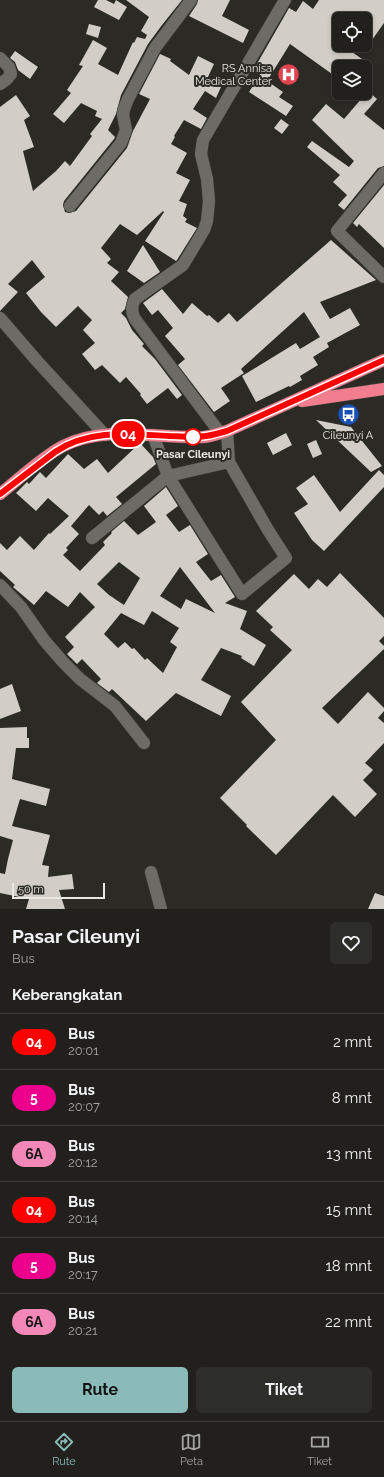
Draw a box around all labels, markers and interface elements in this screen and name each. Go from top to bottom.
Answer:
map controls [332,12,372,100]
button: locate [332,12,372,52]
button: layers [332,60,372,100]
hospital icon: RS Annisa Medical Center [275,61,301,87]
place label: RS Annisa Medical Center [195,62,272,88]
bus stop icon: Cileunyi A [335,402,361,428]
line badge: 04 [110,421,146,447]
text: 04 [120,426,136,442]
marker: Pasar Cileunyi [184,428,202,446]
place label: Cileunyi A [323,429,374,442]
place label: Pasar Cileunyi [156,448,230,461]
scale bar [12,881,105,900]
text: 50 m [18,883,44,896]
button: heart [330,922,372,964]
text: Pasar Cileunyi [12,925,140,947]
text: Bus [12,951,35,966]
text: Keberangkatan [12,986,122,1004]
text: Bus [68,1025,95,1043]
text: 2 mnt [333,1033,372,1051]
text: 04 [26,1034,42,1050]
text: 20:01 [68,1043,99,1058]
text: Bus [68,1081,95,1099]
text: 8 mnt [332,1089,372,1107]
text: 5 [30,1090,38,1106]
text: 20:07 [68,1099,100,1114]
text: Bus [68,1137,95,1155]
text: 13 mnt [326,1145,372,1163]
text: 6A [25,1146,43,1162]
text: 20:12 [68,1155,98,1170]
text: Bus [68,1193,95,1211]
text: 15 mnt [326,1201,372,1219]
text: 04 [26,1202,42,1218]
text: 20:14 [68,1211,98,1226]
text: Bus [68,1249,95,1267]
text: 18 mnt [325,1257,372,1275]
text: 5 [30,1258,38,1274]
text: 20:17 [68,1267,98,1282]
text: Bus [68,1305,95,1323]
text: 22 mnt [325,1313,372,1331]
text: 6A [25,1314,43,1330]
text: 20:21 [68,1323,98,1338]
button: Rute [12,1367,188,1413]
button: Tiket [196,1367,372,1413]
tab: Rute [52,1431,76,1468]
tab: Peta [180,1431,203,1468]
tab: Tiket [307,1431,332,1468]

